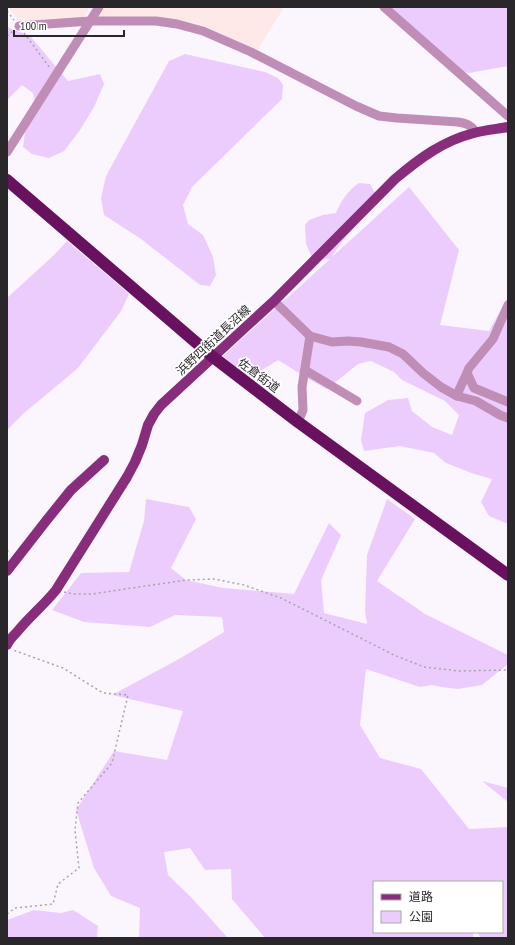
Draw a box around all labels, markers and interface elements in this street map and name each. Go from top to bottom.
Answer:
scale bar [14,12,124,38]
text: 100 m [20,18,47,33]
street label: 浜野四街道長沼線 [173,302,253,378]
street label: 佐倉街道 [235,355,283,395]
legend [373,881,503,933]
text: 道路 [409,889,433,904]
text: 公園 [409,909,433,924]

